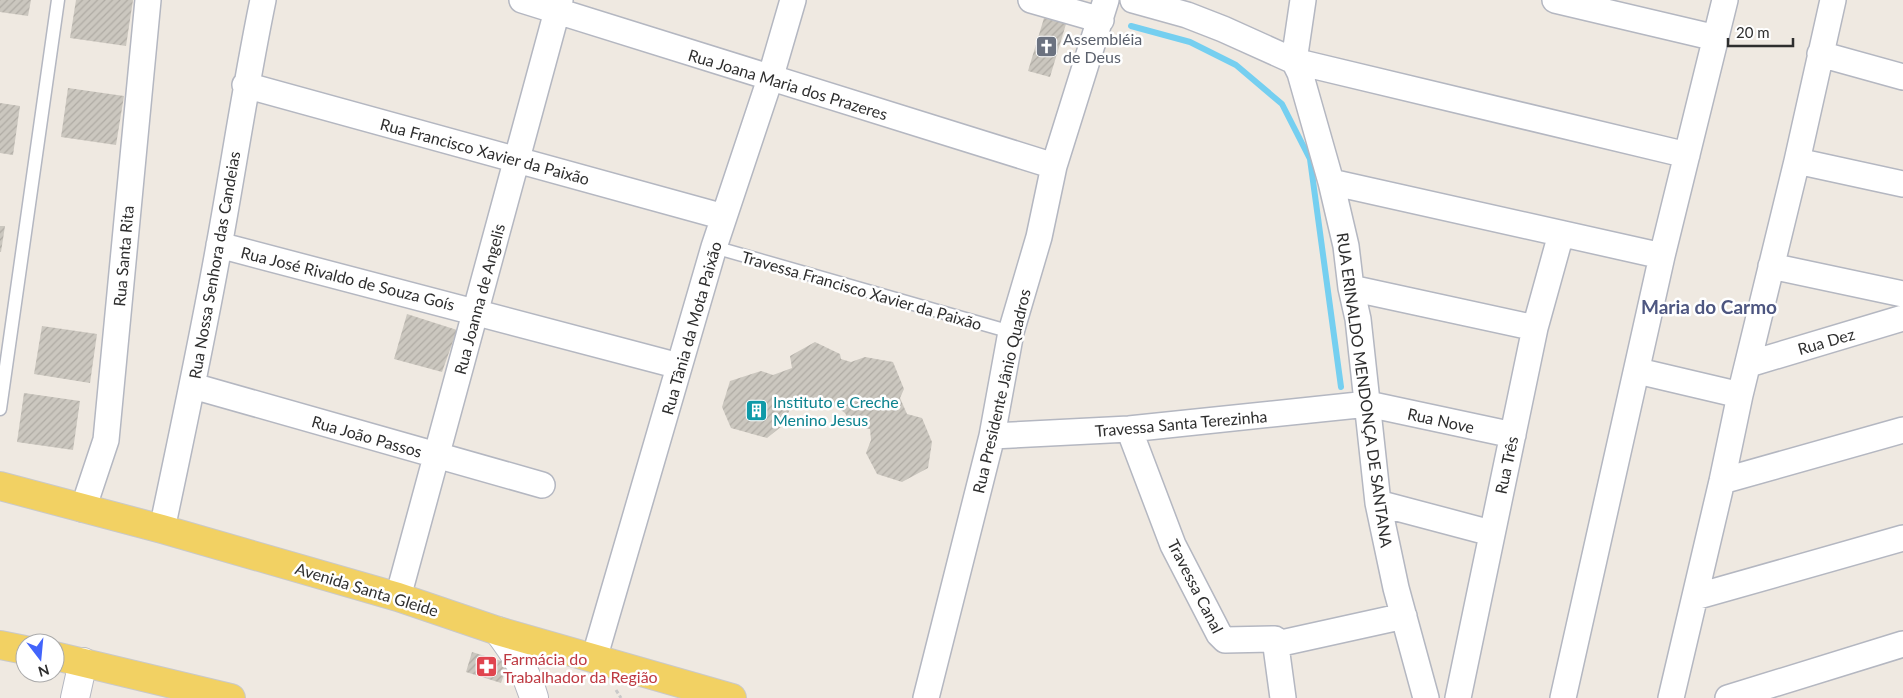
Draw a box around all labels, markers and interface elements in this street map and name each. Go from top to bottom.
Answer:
scale bar [1728,15,1793,47]
text: 20 m [1736,23,1770,41]
place label: Assembléia de Deus [1063,29,1142,66]
church icon: Assembléia de Deus [1035,35,1059,59]
street label: Rua Joana Maria dos Prazeres [686,45,890,123]
street label: Rua Francisco Xavier da Paixão [378,114,592,188]
street label: Rua Nossa Senhora das Candeias [185,150,243,380]
street label: Rua Santa Rita [109,205,137,307]
street label: Rua Joanna de Angelis [450,221,508,377]
street label: RUA ERINALDO MENDONÇA DE SANTANA [1333,231,1397,549]
street label: Rua Tânia da Mota Paixão [657,239,725,417]
street label: Rua José Rivaldo de Souza Goís [239,242,457,314]
street label: Travessa Francisco Xavier da Paixão [740,247,984,333]
street label: Rua Presidente Jânio Quadros [968,287,1034,495]
district label: Maria do Carmo [1641,295,1777,318]
street label: Rua Dez [1795,324,1857,358]
place label: Instituto e Creche Menino Jesus [773,392,899,429]
building icon: Instituto e Creche Menino Jesus [745,398,769,422]
street label: Rua Nove [1406,404,1476,436]
street label: Travessa Santa Terezinha [1094,406,1268,440]
street label: Rua João Passos [310,411,424,461]
street label: Rua Três [1491,434,1521,496]
street label: Travessa Canal [1164,536,1228,636]
street label: Avenida Santa Gleide [293,558,441,620]
north arrow [15,633,65,683]
place label: Farmácia do Trabalhador da Região [503,649,658,686]
pharmacy icon: Farmácia do Trabalhador da Região [475,655,499,679]
text: N [36,661,51,681]

